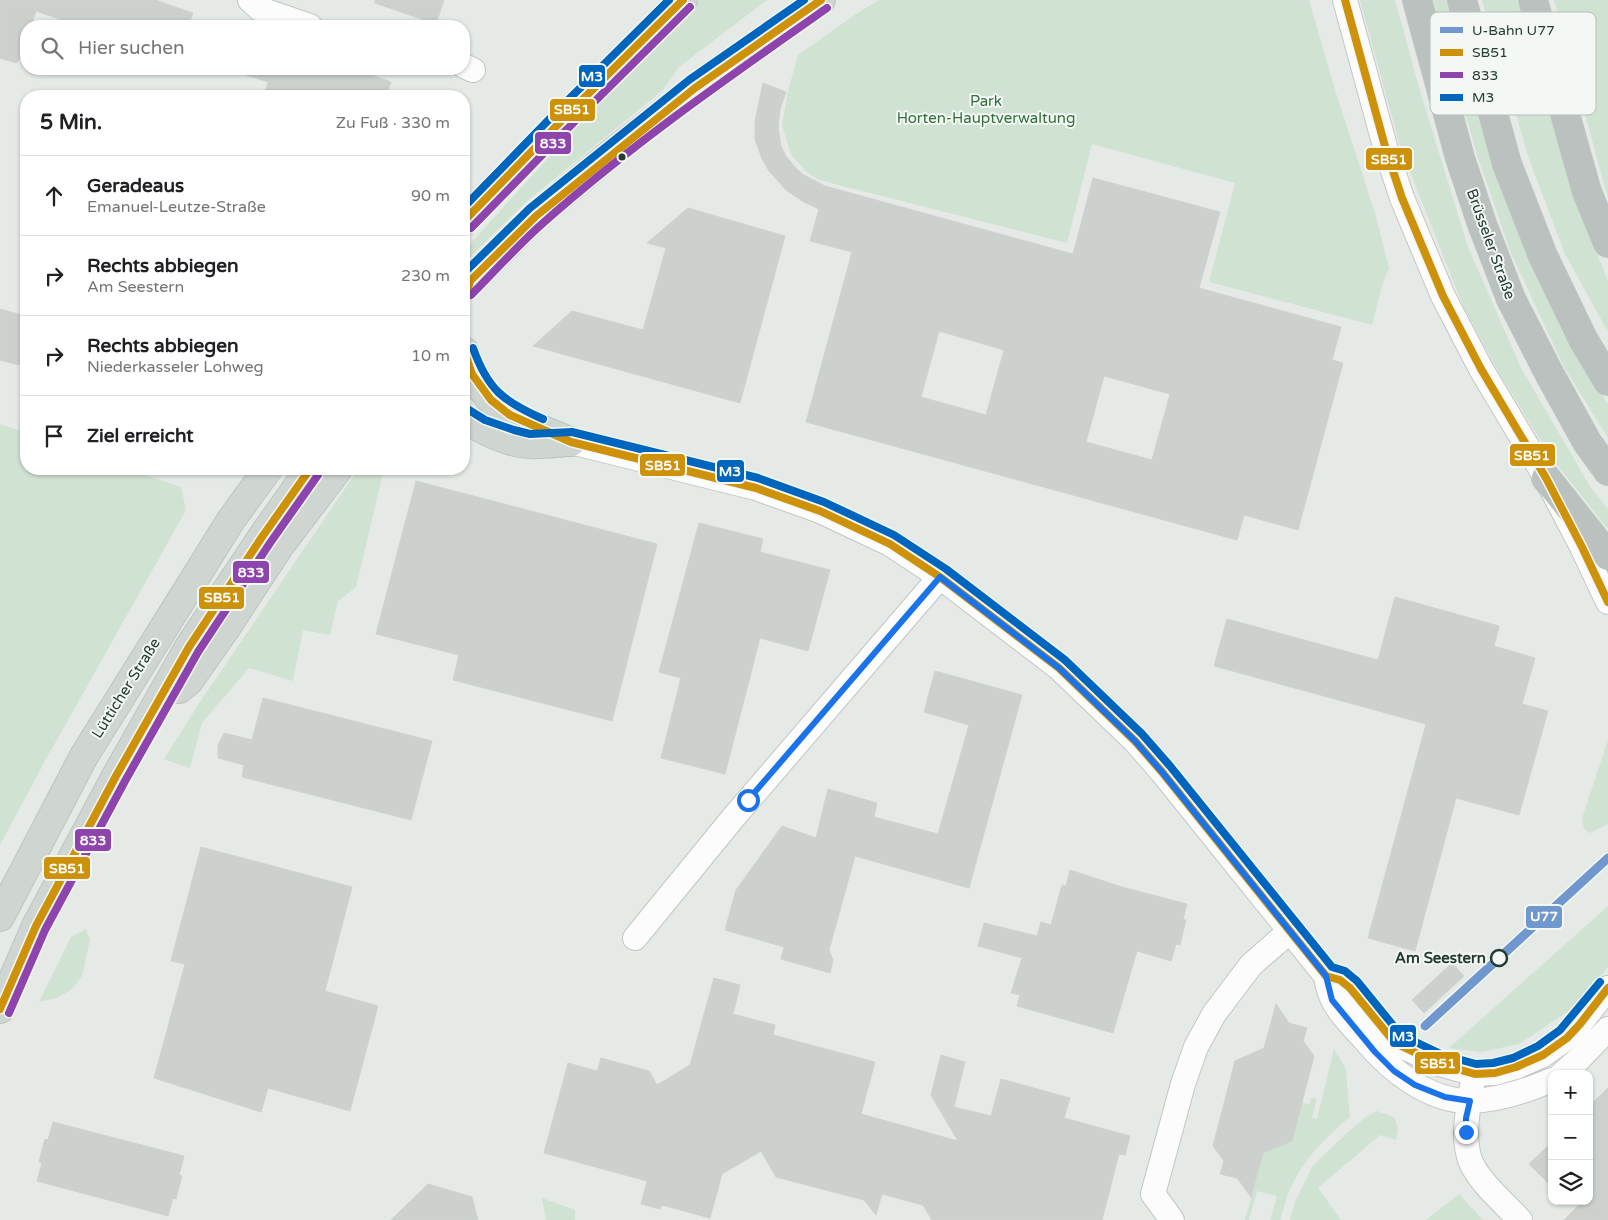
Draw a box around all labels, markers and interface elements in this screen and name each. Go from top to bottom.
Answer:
legend [1430,12,1596,115]
search box [20,20,470,75]
text: U-Bahn U77 [1472,22,1555,39]
icon: search [38,34,66,62]
text: Hier suchen [78,37,185,59]
text: SB51 [1472,44,1508,61]
line badge: M3 [578,64,606,88]
text: 833 [1472,67,1498,84]
text: M3 [581,68,603,85]
text: M3 [1472,89,1494,106]
park label: Park Horten-Hauptverwaltung [897,92,1075,127]
line badge: SB51 [549,98,596,122]
text: SB51 [554,101,590,118]
text: 5 Min. [40,110,102,135]
text: Zu Fuß · 330 m [336,113,450,133]
line badge: 833 [534,131,572,155]
text: 833 [540,135,566,152]
line badge: SB51 [1365,147,1413,171]
text: SB51 [1371,151,1407,168]
unlabelled marker [617,152,627,162]
text: Geradeaus [87,175,184,197]
icon: ahead [40,182,68,210]
text: 90 m [411,186,450,206]
street label: Brüsseler Straße [1463,186,1519,302]
text: Emanuel-Leutze-Straße [87,197,266,217]
text: Rechts abbiegen [87,255,239,277]
icon: right [40,262,68,290]
text: 230 m [401,266,450,286]
text: Am Seestern [87,277,184,297]
text: Rechts abbiegen [87,335,239,357]
icon: right [40,342,68,370]
text: 10 m [411,346,450,366]
text: Niederkasseler Lohweg [87,357,264,377]
icon: arrive [40,422,68,450]
text: Ziel erreicht [87,425,194,447]
line badge: SB51 [1509,443,1556,467]
text: SB51 [1514,447,1550,464]
line badge: SB51 [639,453,686,477]
text: SB51 [645,457,681,474]
line badge: M3 [716,459,745,483]
text: M3 [719,463,741,480]
line badge: 833 [232,560,270,584]
text: 833 [238,564,264,581]
line badge: SB51 [198,586,245,610]
text: SB51 [204,589,240,606]
street label: Lütticher Straße [88,635,164,741]
route start [737,789,760,812]
line badge: 833 [74,828,112,852]
text: 833 [80,832,106,849]
line badge: SB51 [43,856,91,880]
text: SB51 [49,860,85,877]
line badge: U77 [1525,905,1563,929]
text: U77 [1530,908,1558,925]
place label: Am Seestern [1395,949,1486,967]
marker: Am Seestern [1490,949,1508,967]
line badge: M3 [1389,1024,1417,1048]
text: M3 [1392,1028,1414,1045]
line badge: SB51 [1414,1051,1461,1075]
text: SB51 [1420,1055,1456,1072]
map controls [1548,1070,1593,1205]
button: + [1548,1070,1593,1115]
button: − [1548,1115,1593,1160]
route end [1455,1121,1478,1144]
button: layers [1548,1160,1593,1205]

